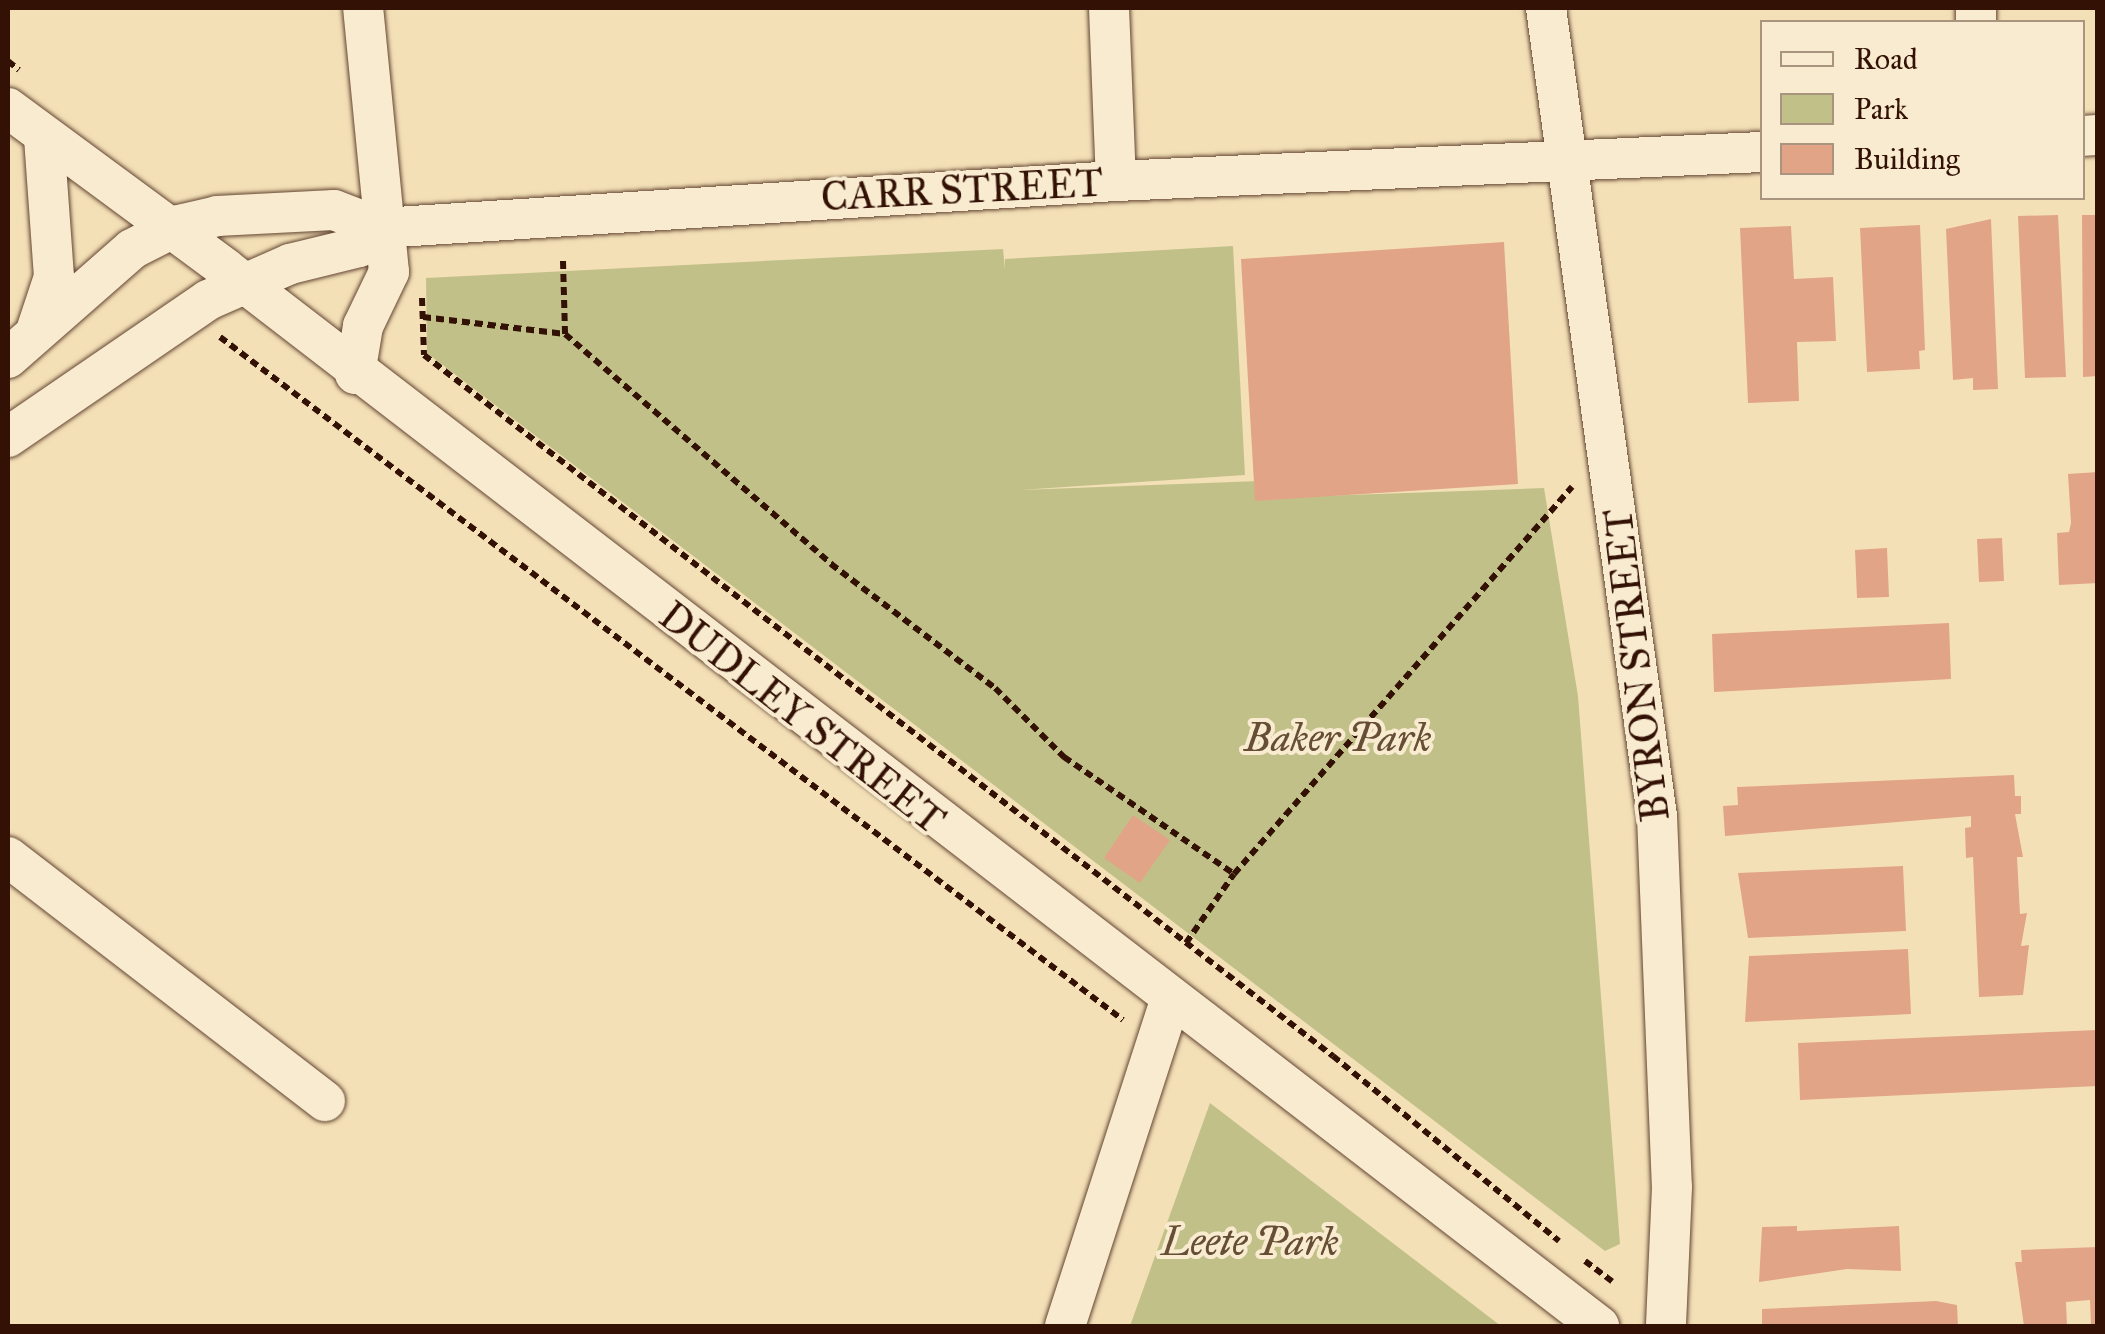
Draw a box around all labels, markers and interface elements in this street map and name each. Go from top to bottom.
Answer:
legend [1760,20,2085,200]
text: Road [1854,41,1918,77]
text: Park [1854,91,1908,127]
text: Building [1854,141,1960,177]
street label: CARR STREET [820,159,1104,221]
street label: BYRON STREET [1594,506,1680,824]
street label: DUDLEY STREET [650,592,954,844]
park label: Baker Park [1244,714,1432,762]
park label: Leete Park [1161,1218,1339,1266]

